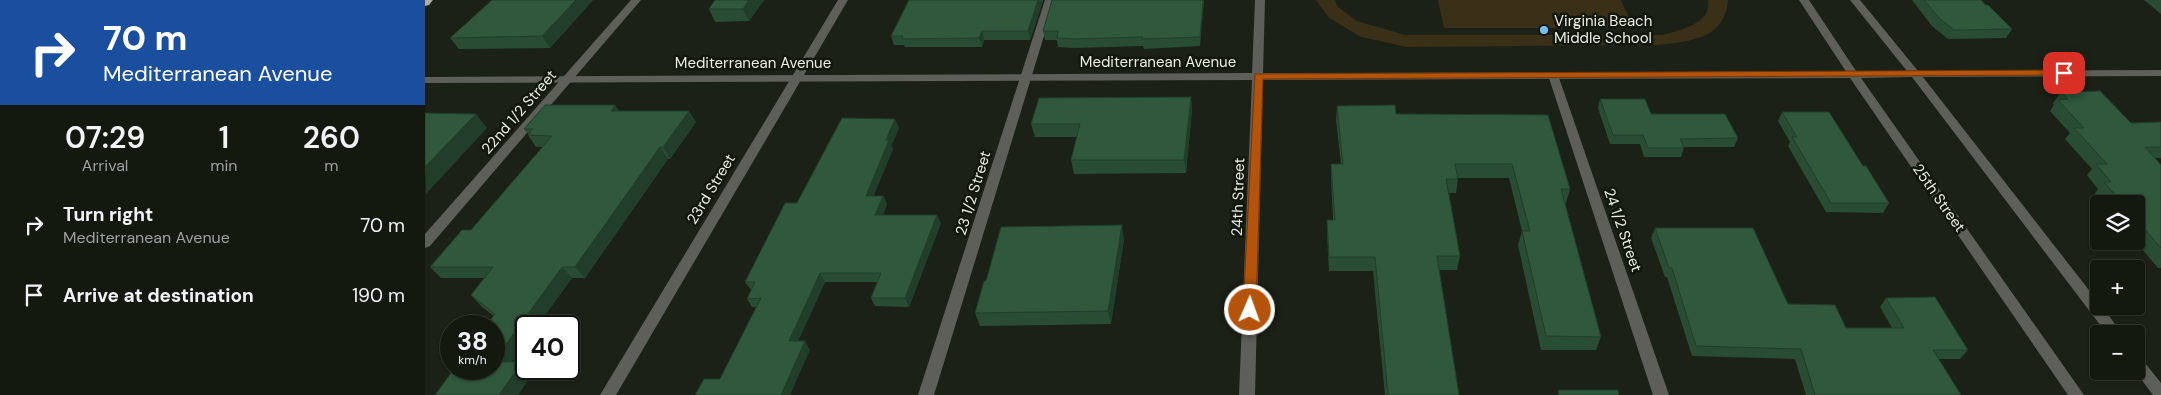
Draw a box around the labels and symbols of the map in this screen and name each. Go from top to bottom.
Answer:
place label: Virginia Beach Middle School [1554,11,1652,48]
marker: Virginia Beach Middle School [1538,24,1550,36]
street label: Mediterranean Avenue [1080,52,1236,72]
pin [2043,52,2085,94]
street label: Mediterranean Avenue [675,53,831,73]
street label: 22nd 1/2 Street [477,66,561,158]
street label: 23 1/2 Street [951,148,995,238]
street label: 23rd Street [682,150,740,228]
street label: 24th Street [1227,157,1249,237]
street label: 25th Street [1908,160,1970,236]
street label: 24 1/2 Street [1599,186,1647,275]
position arrow [1223,283,1275,335]
speed limit sign: 40 [515,315,580,380]

